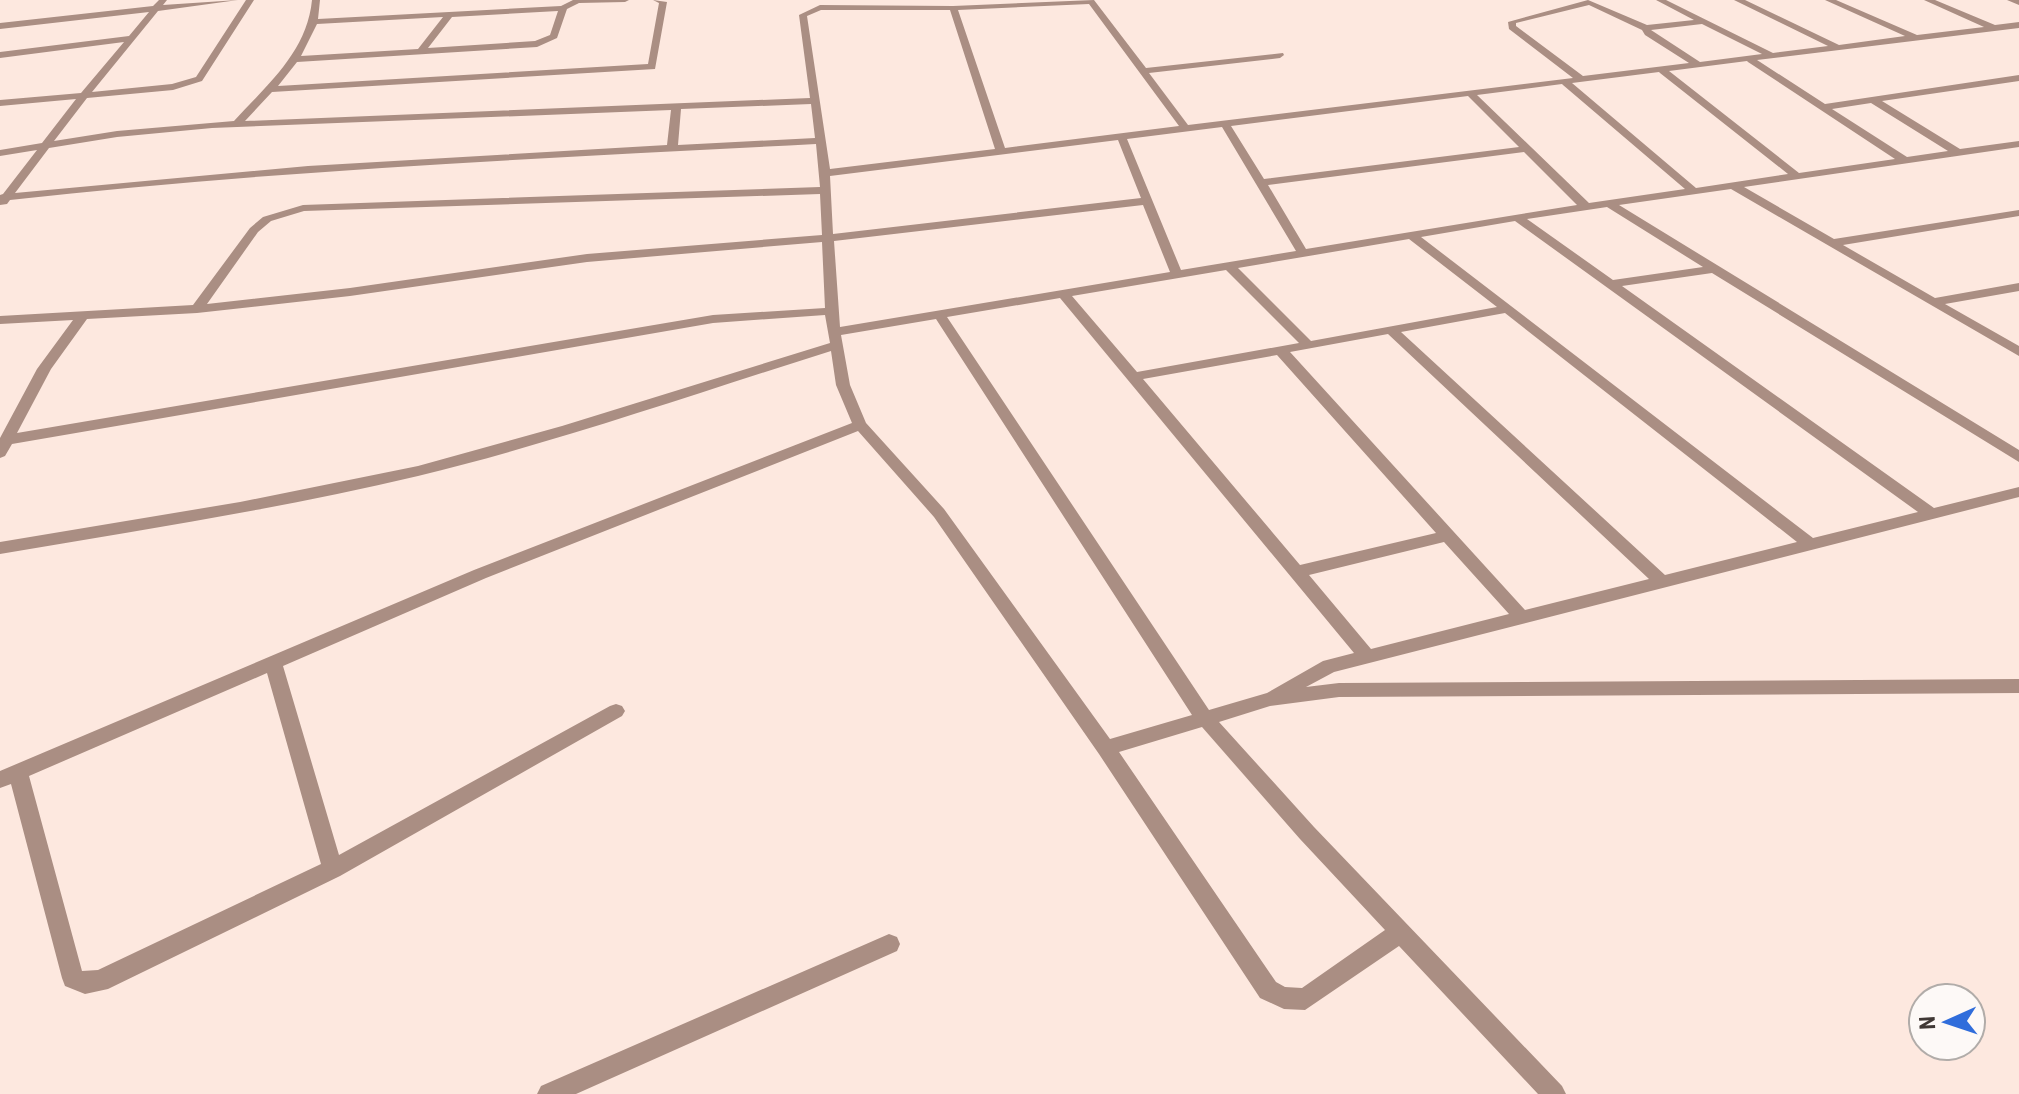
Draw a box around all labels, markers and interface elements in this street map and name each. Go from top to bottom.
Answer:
north arrow [1907,982,1987,1062]
text: N [1915,1016,1940,1030]

